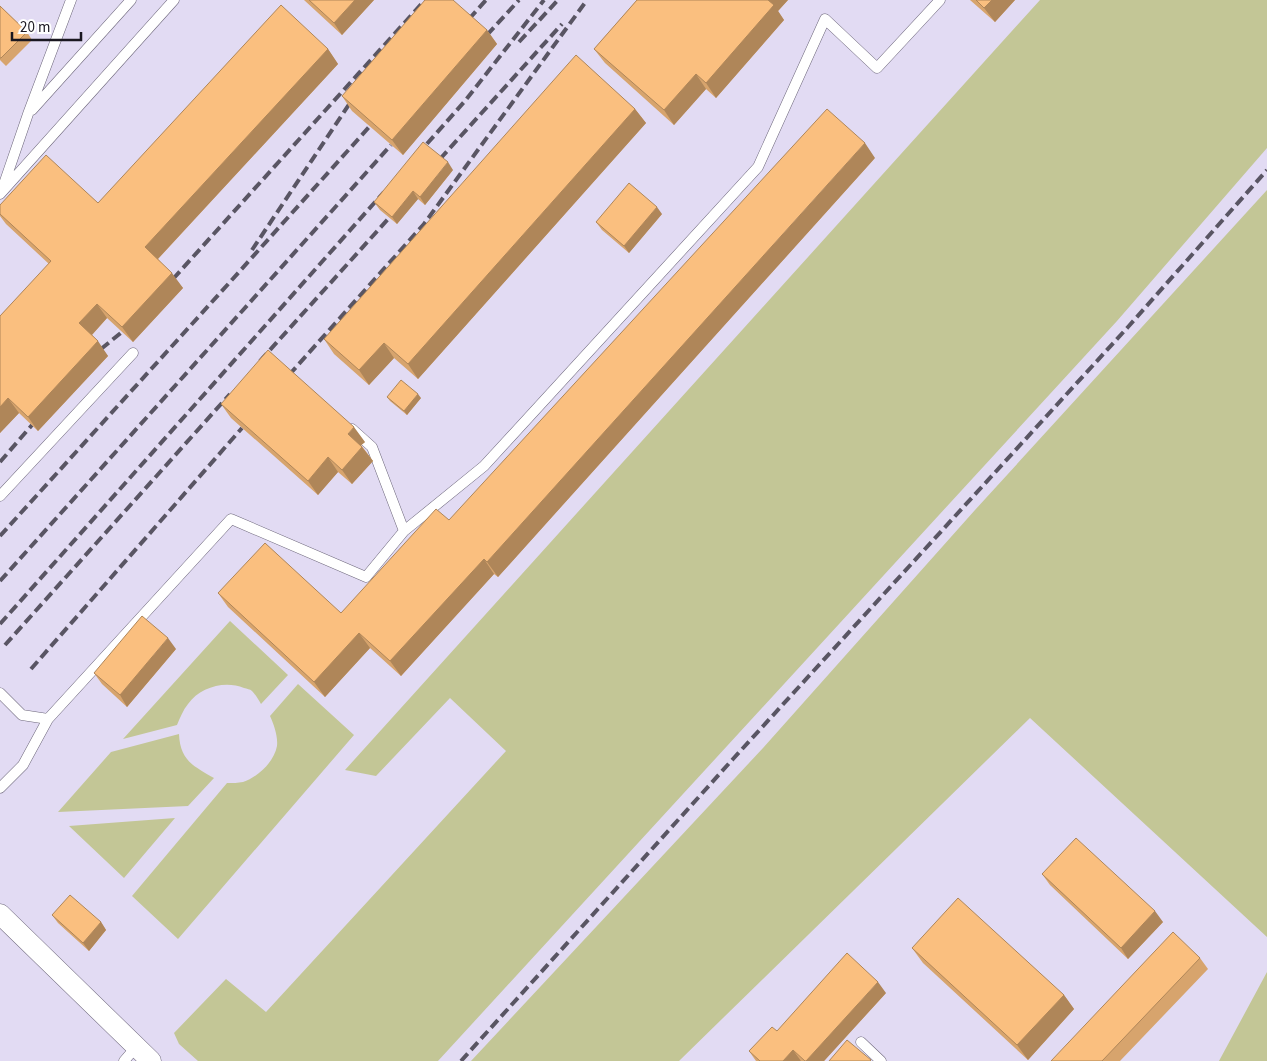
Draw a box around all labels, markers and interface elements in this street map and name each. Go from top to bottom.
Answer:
scale bar [12,10,81,42]
text: 20 m [20,17,50,38]

